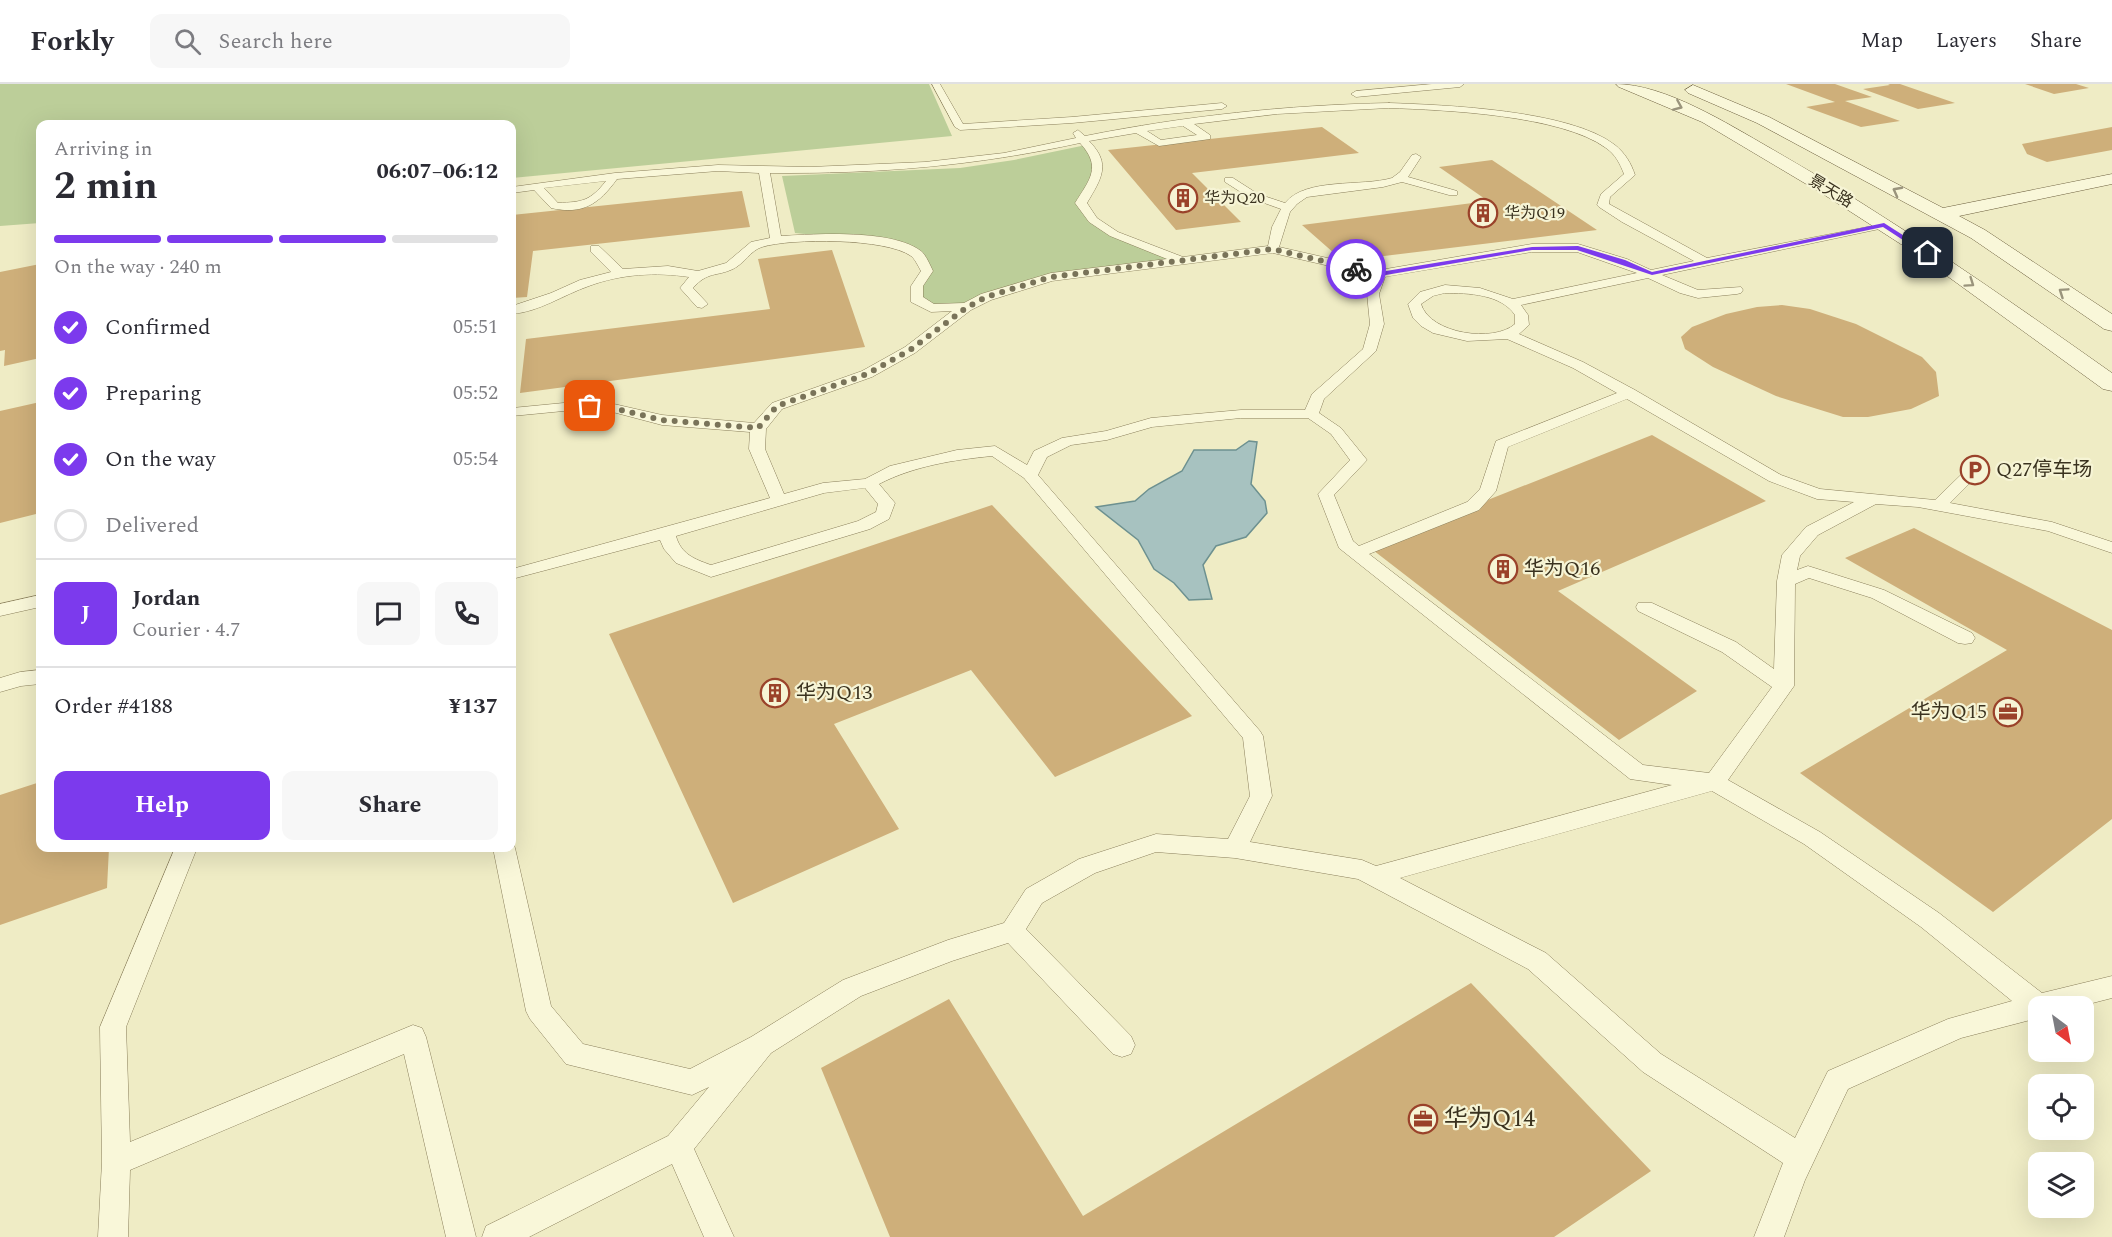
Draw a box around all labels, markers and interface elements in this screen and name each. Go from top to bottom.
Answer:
search box [150,14,570,68]
text: Forkly [30,20,114,63]
icon: search [171,25,204,58]
text: Search here [219,25,333,58]
text: Map [1861,25,1903,57]
text: Layers [1936,25,1997,57]
text: Share [2030,25,2082,57]
one-way arrow [1672,99,1683,111]
text: Arriving in [54,134,152,164]
text: 06:07–06:12 [376,155,498,188]
text: 2 min [54,157,158,216]
street label: 景天路 [1804,168,1858,214]
building icon: 华为Q20 [1167,182,1199,214]
place label: 华为Q20 [1204,186,1265,210]
one-way arrow [1893,187,1903,198]
building icon: 华为Q19 [1467,197,1499,229]
place label: 华为Q19 [1504,201,1565,225]
pin [1902,227,1953,278]
icon: home [1911,236,1944,269]
courier [1326,239,1386,299]
text: On the way · 240 m [54,252,222,282]
icon: bike [1340,253,1373,286]
one-way arrow [1964,276,1975,287]
one-way arrow [2059,288,2070,299]
icon: check [54,311,87,344]
text: Confirmed [105,311,211,344]
text: 05:51 [453,312,498,342]
icon: check [54,377,87,410]
text: Preparing [105,377,202,410]
text: 05:52 [453,378,498,408]
pin [564,380,615,431]
icon: bag [573,389,606,422]
icon: check [54,443,87,476]
text: On the way [105,443,216,476]
text: 05:54 [453,444,498,474]
parking icon: Q27停车场 [1959,454,1991,486]
place label: Q27停车场 [1996,455,2092,485]
text: Delivered [105,509,199,542]
building icon: 华为Q16 [1487,553,1519,585]
place label: 华为Q16 [1524,554,1600,584]
text: Jordan [132,582,200,615]
button: chat [357,582,420,645]
button: phone [435,582,498,645]
text: J [81,597,90,630]
text: Courier · 4.7 [132,615,240,645]
building icon: 华为Q13 [759,677,791,709]
place label: 华为Q13 [796,678,872,708]
text: Order #4188 [54,690,173,723]
text: ¥137 [449,690,498,723]
office icon: 华为Q15 [1992,696,2024,728]
place label: 华为Q15 [1911,697,1987,727]
button: Help [54,771,270,840]
button: Share [282,771,498,840]
north arrow [2028,996,2094,1062]
map controls [2028,996,2094,1218]
button: locate [2028,1074,2094,1140]
place label: 华为Q14 [1444,1101,1535,1137]
office icon: 华为Q14 [1407,1103,1439,1135]
button: layers [2028,1152,2094,1218]

